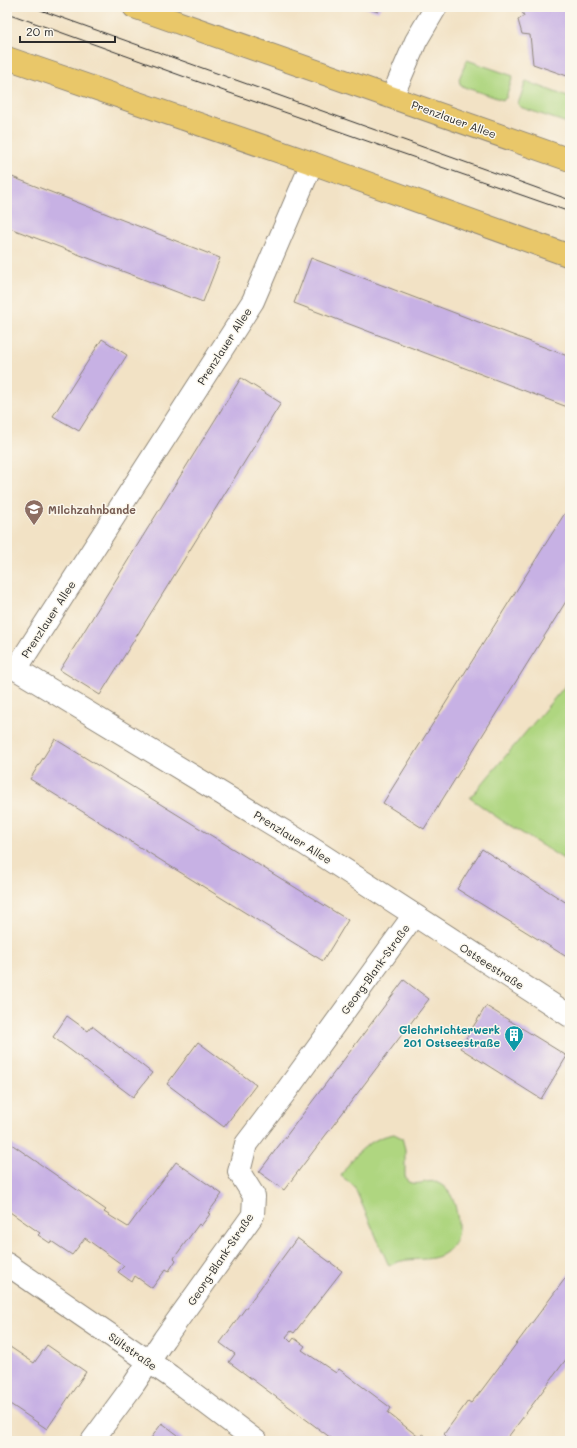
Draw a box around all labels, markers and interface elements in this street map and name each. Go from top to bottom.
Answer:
scale bar [20,18,115,44]
text: 20 m [26,23,54,39]
street label: Prenzlauer Allee [409,97,499,141]
street label: Prenzlauer Allee [193,304,255,388]
school or university icon: Milchzahnbande [23,498,45,526]
place label: Milchzahnbande [48,502,136,517]
street label: Prenzlauer Allee [17,577,79,661]
street label: Prenzlauer Allee [251,807,335,867]
street label: Georg-Blank-Straße [337,921,413,1017]
street label: Ostseestraße [457,939,527,993]
place label: Gleichrichterwerk 201 Ostseestraße [399,1022,500,1050]
building icon: Gleichrichterwerk 201 Ostseestraße [503,1024,525,1052]
street label: Georg-Blank-Straße [184,1210,257,1308]
street label: Sültstraße [106,1329,160,1373]

